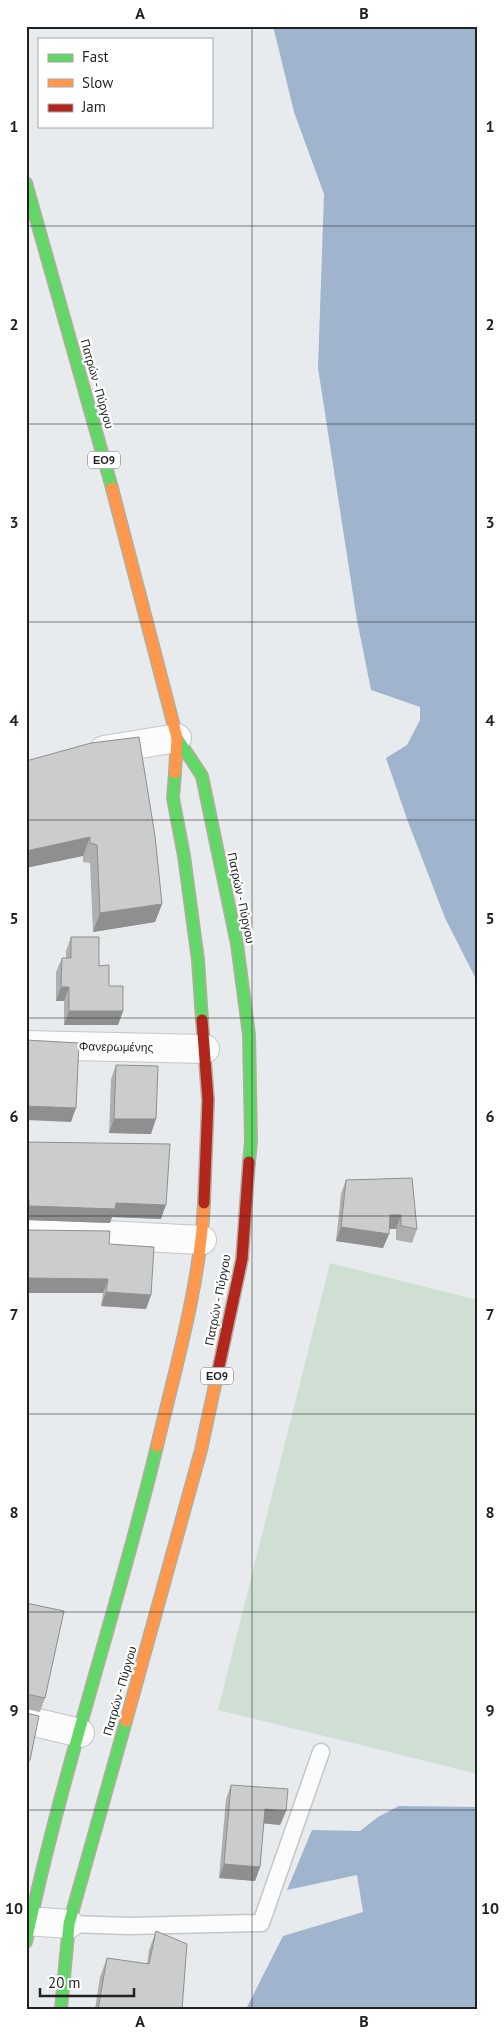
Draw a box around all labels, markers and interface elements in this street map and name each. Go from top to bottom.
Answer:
text: A [135,3,145,23]
text: B [359,3,369,23]
legend [38,38,212,128]
text: Fast [82,47,109,66]
text: Slow [82,73,113,92]
text: Jam [81,97,106,116]
text: 1 [9,116,19,136]
text: 1 [485,116,495,136]
text: 2 [9,314,19,334]
text: 2 [485,314,495,334]
street label: Πατρών - Πύργου [78,337,117,430]
road number: ΕΟ9 [88,452,120,468]
text: 3 [9,512,19,532]
text: 3 [485,512,495,532]
text: 4 [9,710,19,730]
text: 4 [485,710,495,730]
street label: Πατρών - Πύργου [225,851,258,945]
text: 5 [9,908,19,928]
text: 5 [485,908,495,928]
street label: Φανερωμένης [79,1038,154,1055]
text: 6 [9,1106,19,1126]
text: 6 [485,1106,495,1126]
street label: Πατρών - Πύργου [201,1253,234,1347]
text: 7 [9,1304,19,1324]
text: 7 [485,1304,495,1324]
road number: ΕΟ9 [201,1368,233,1384]
text: 8 [9,1502,19,1522]
text: 8 [485,1502,495,1522]
street label: Πατρών - Πύργου [100,1644,139,1737]
text: 9 [9,1700,19,1720]
text: 9 [485,1700,495,1720]
text: 10 [5,1898,23,1918]
text: 10 [481,1898,499,1918]
scale bar [40,1965,134,1997]
text: 20 m [48,1973,81,1992]
text: A [135,2011,145,2031]
text: B [359,2011,369,2031]

